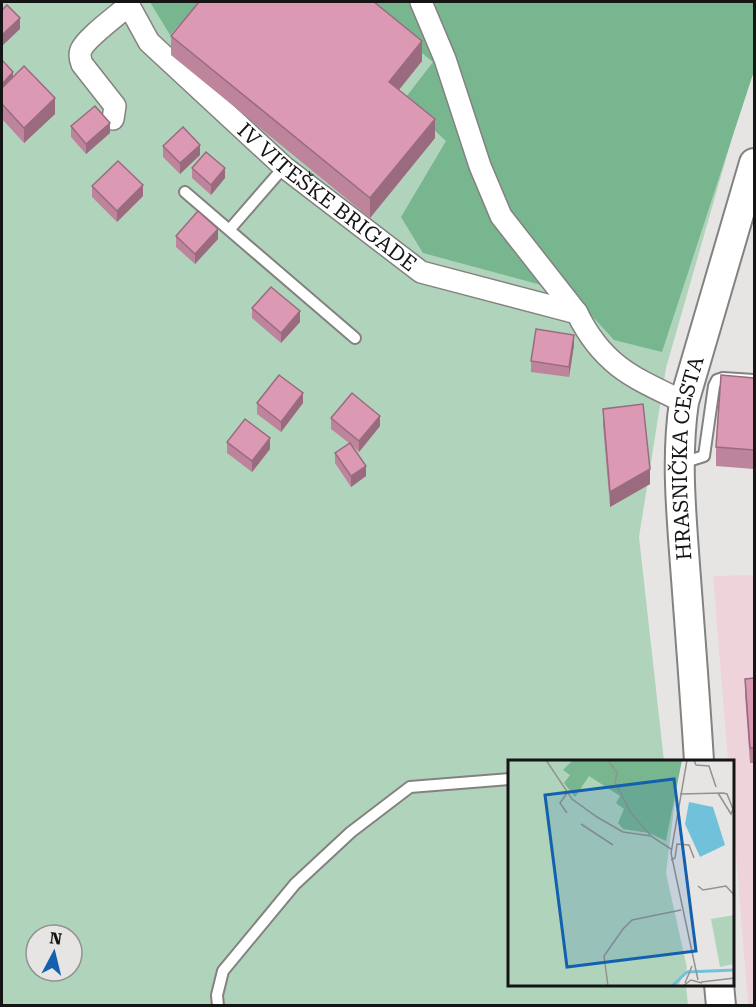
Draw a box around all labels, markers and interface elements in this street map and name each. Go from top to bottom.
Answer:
street label: IV VITEŠKE BRIGADE [233,118,421,276]
street label: HRASNIČKA CESTA [667,353,709,561]
inset map [508,760,735,986]
north arrow [24,923,84,983]
text: N [48,928,63,949]

